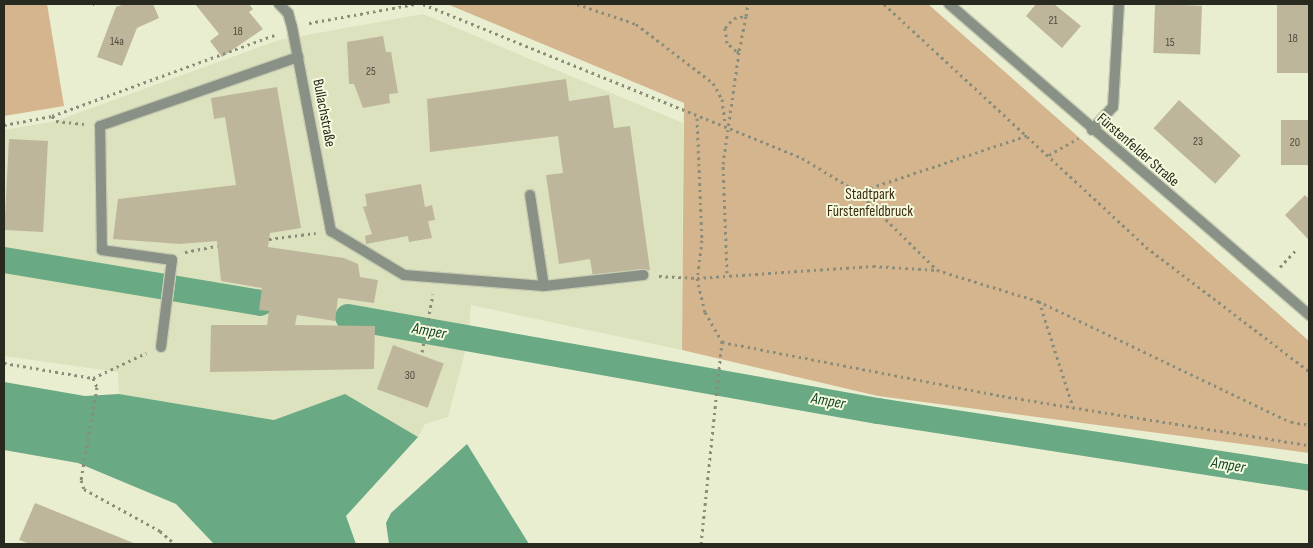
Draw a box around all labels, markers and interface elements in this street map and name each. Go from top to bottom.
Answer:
house number: 21 [1048,14,1058,28]
house number: 18 [233,25,243,39]
house number: 18 [1288,32,1298,46]
house number: 14a [110,35,124,49]
house number: 15 [1165,36,1175,50]
house number: 25 [366,65,376,79]
street label: Bullachstraße [309,77,339,149]
street label: Fürstenfelder Straße [1093,109,1183,191]
house number: 23 [1193,135,1203,149]
house number: 20 [1290,136,1300,150]
park label: Stadtpark Fürstenfeldbruck [827,185,913,220]
water label: Amper [410,320,448,344]
house number: 30 [405,369,415,383]
water label: Amper [809,390,847,414]
water label: Amper [1210,454,1246,478]

